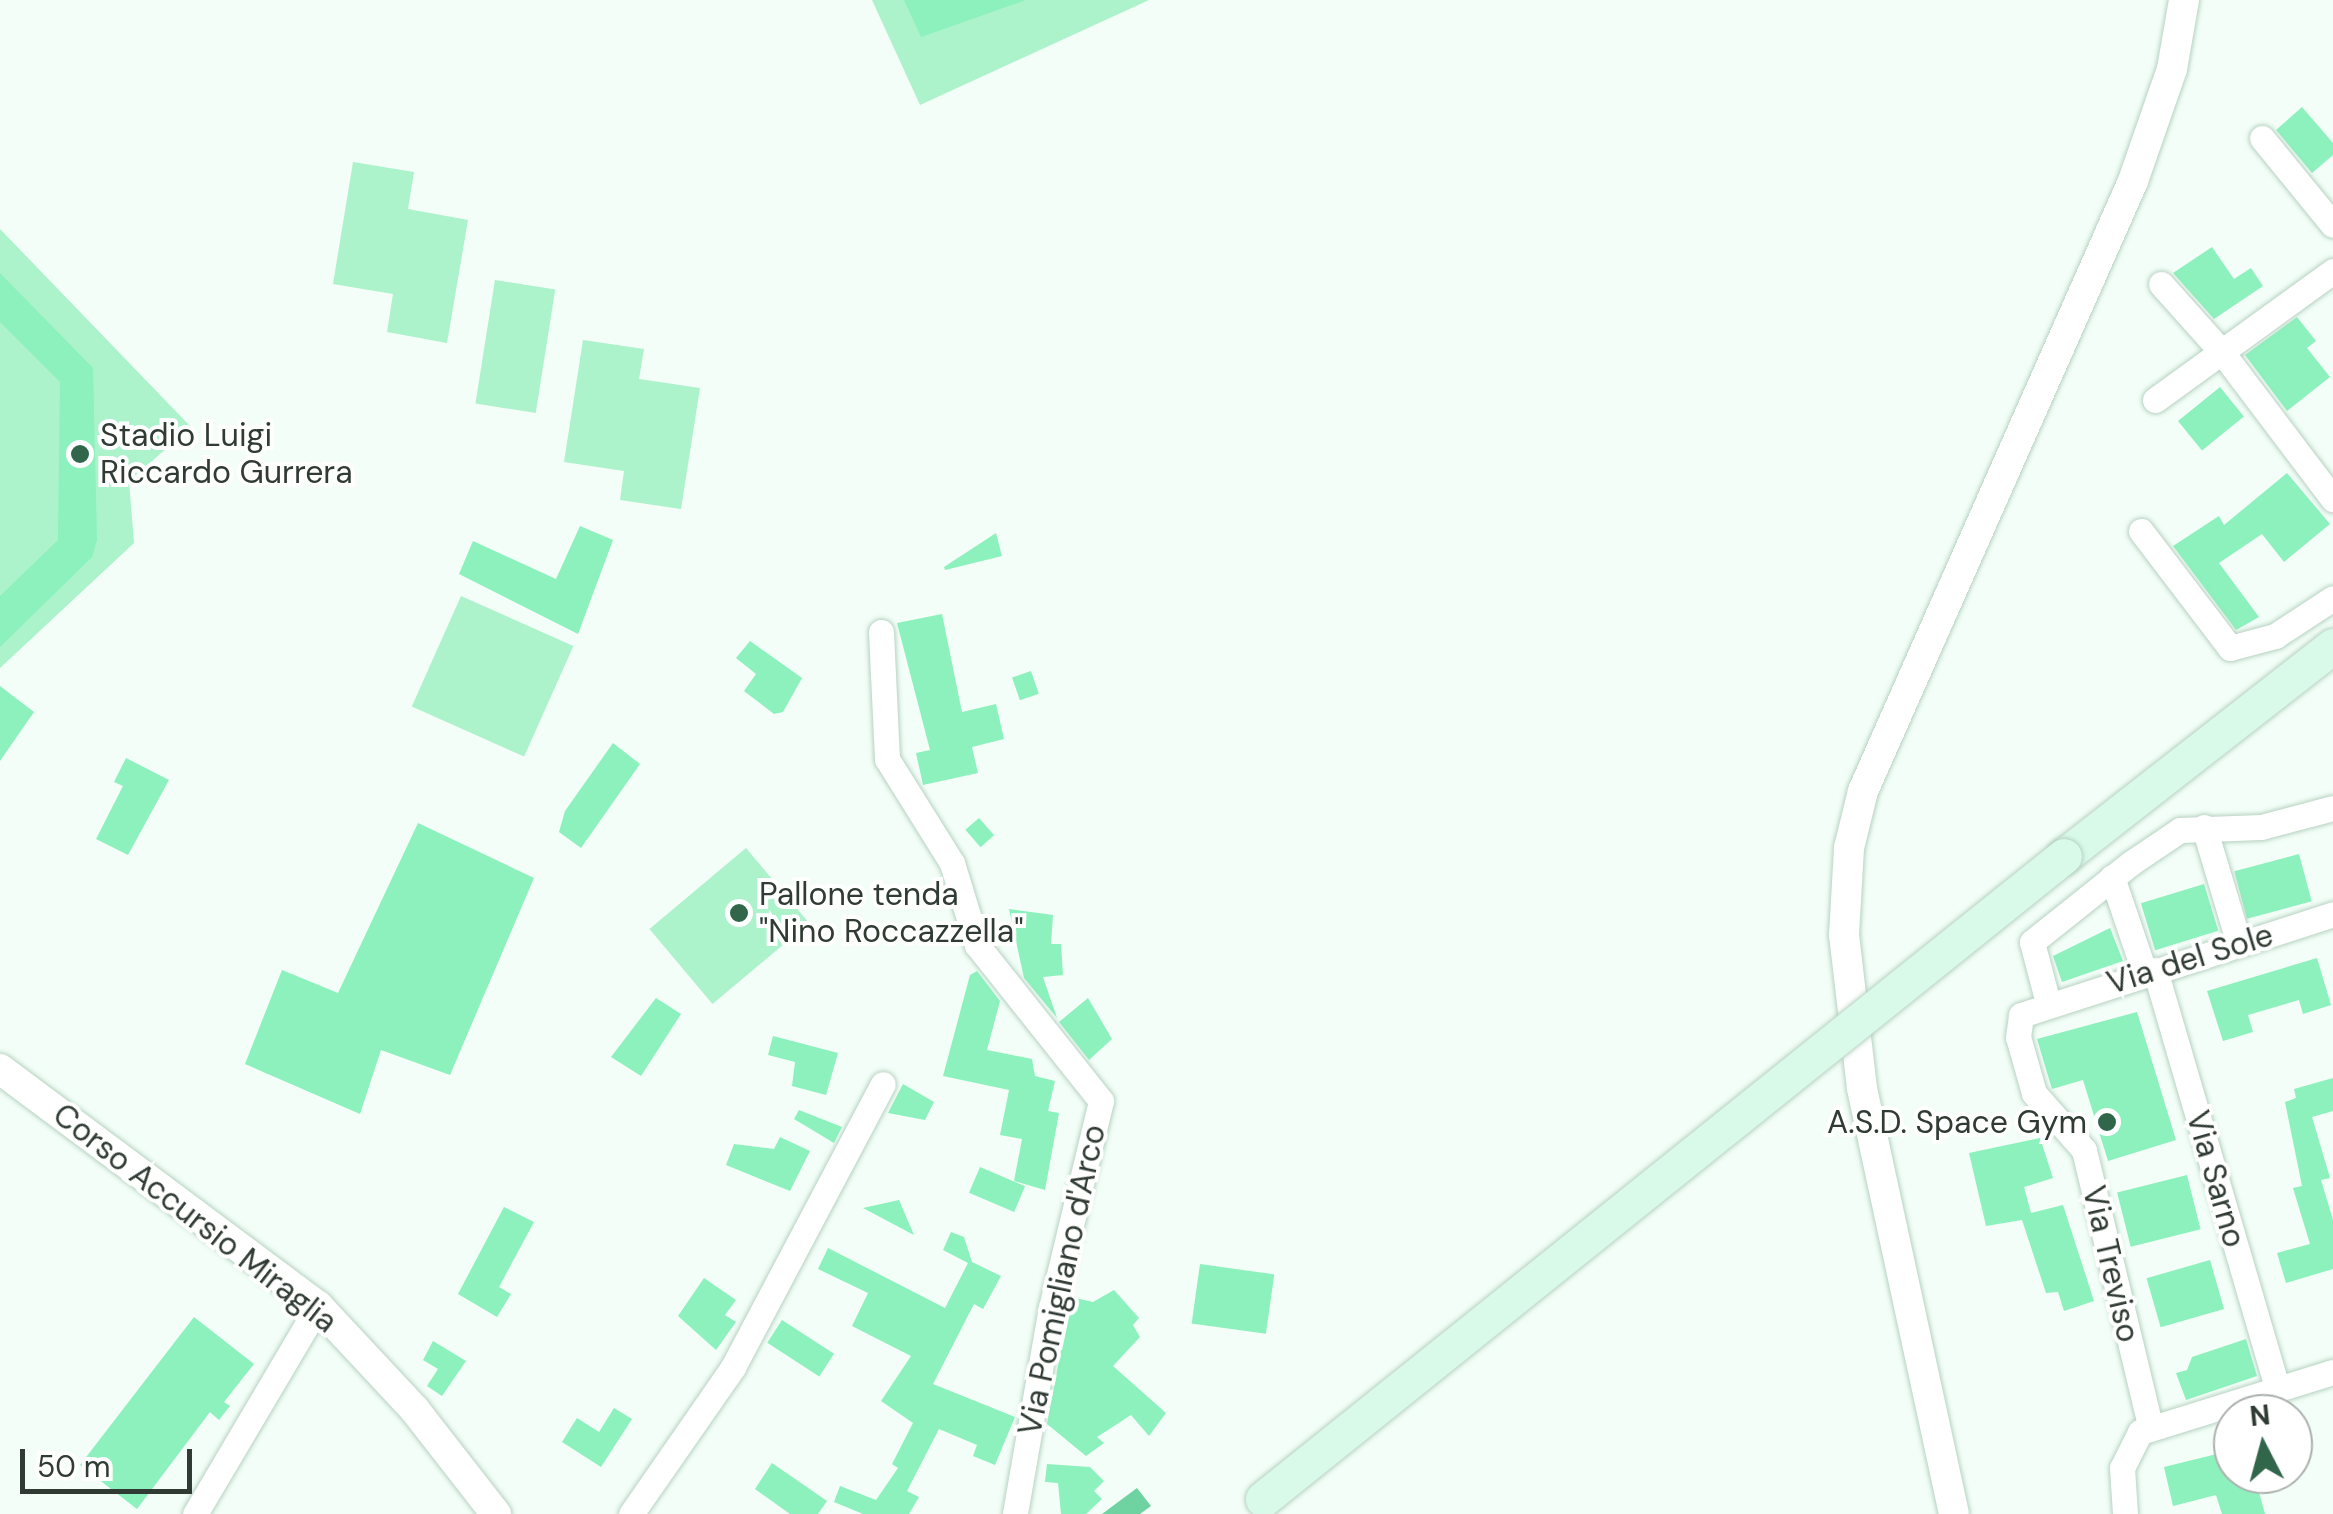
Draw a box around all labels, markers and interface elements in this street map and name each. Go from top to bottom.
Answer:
place label: Stadio Luigi Riccardo Gurrera [100,417,353,492]
marker: Stadio Luigi Riccardo Gurrera [69,443,91,465]
place label: Pallone tenda "Nino Roccazzella" [759,876,1023,951]
marker: Pallone tenda "Nino Roccazzella" [728,902,750,924]
street label: Via del Sole [2102,916,2278,1002]
street label: Corso Accursio Miraglia [45,1095,345,1341]
place label: A.S.D. Space Gym [1827,1103,2087,1141]
street label: Via Sarno [2178,1106,2254,1252]
marker: A.S.D. Space Gym [2096,1111,2118,1133]
street label: Via Pomigliano d'Arco [1010,1121,1114,1439]
street label: Via Treviso [2074,1182,2148,1346]
north arrow [2213,1394,2313,1494]
text: N [2248,1396,2272,1435]
scale bar [25,1429,198,1491]
text: 50 m [37,1447,111,1486]

